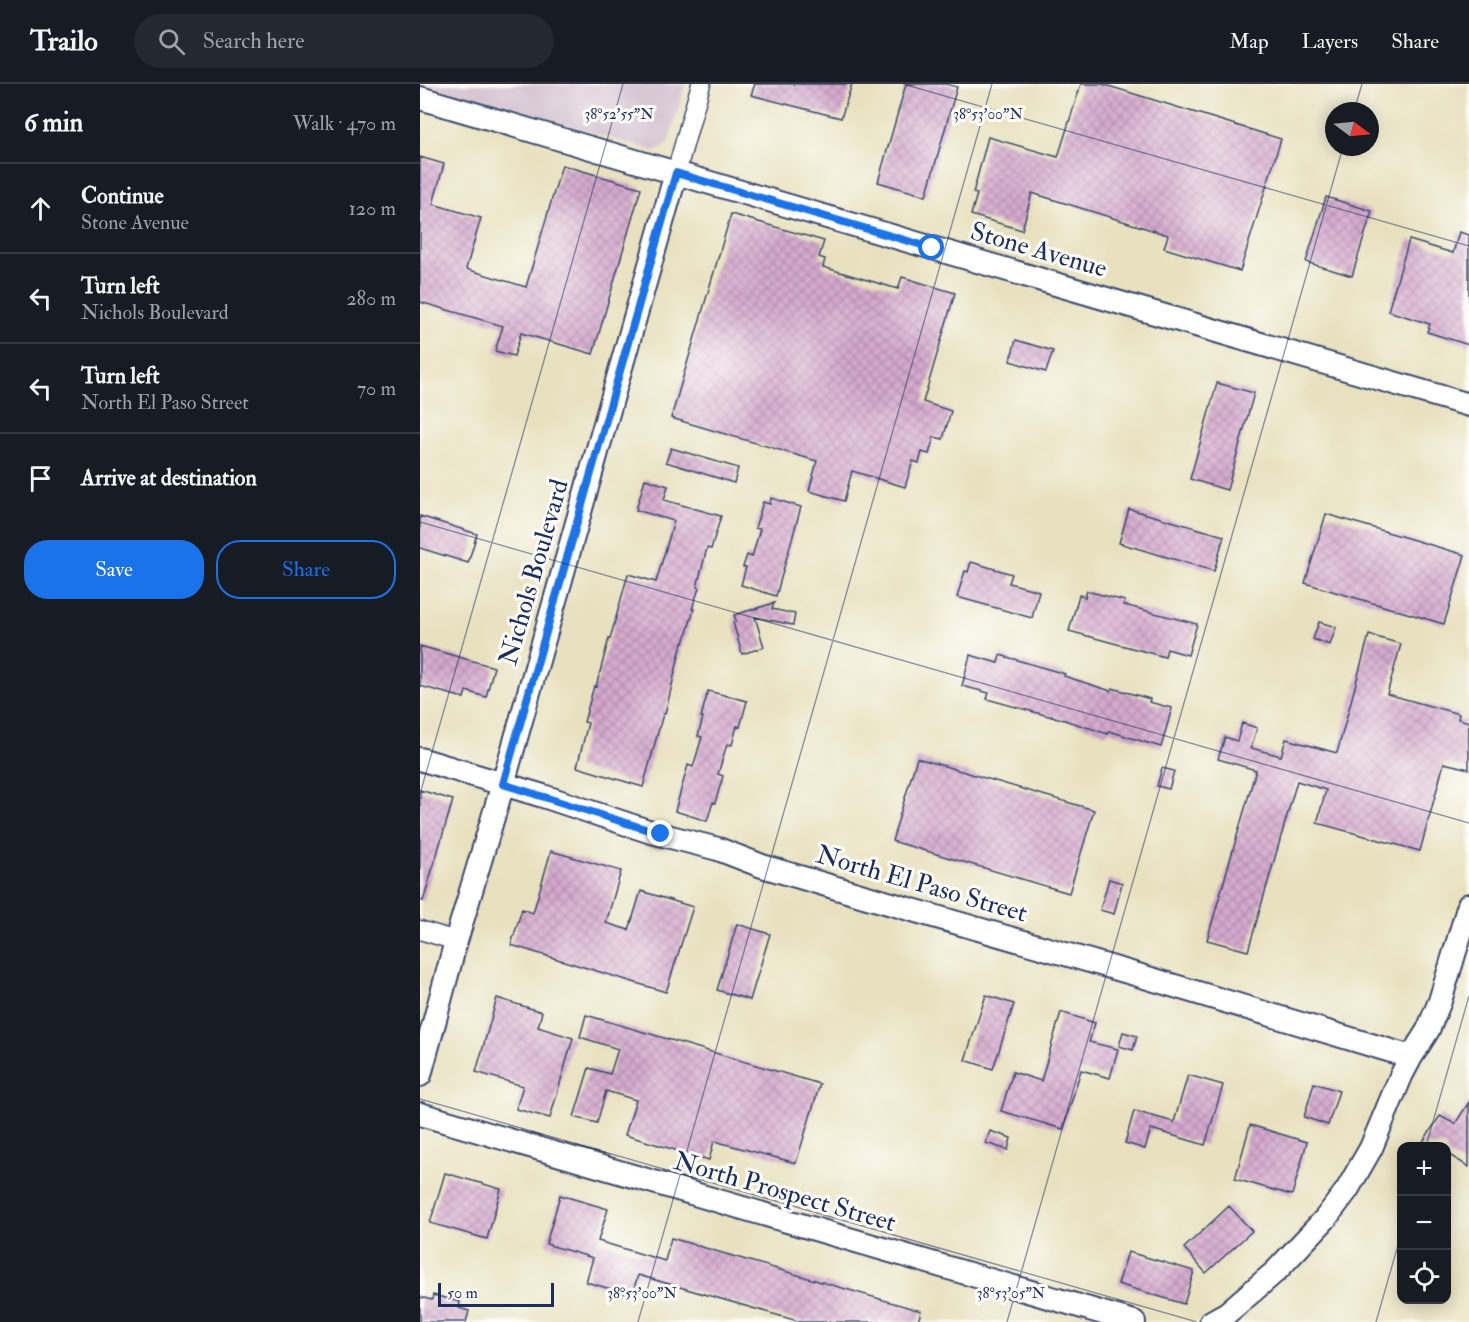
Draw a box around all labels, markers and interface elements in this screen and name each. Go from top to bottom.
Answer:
search box [134,14,554,68]
text: Trailo [30,24,98,59]
icon: search [155,25,188,58]
text: Search here [203,27,304,55]
text: Map [1229,28,1269,55]
text: Layers [1302,28,1358,55]
text: Share [1391,28,1439,55]
north arrow [1325,102,1379,156]
text: 38°52'55"N [584,105,654,124]
text: 38°53'00"N [953,105,1023,124]
text: 6 min [24,107,83,139]
text: Walk · 470 m [293,111,396,136]
text: Continue [81,182,164,210]
icon: ahead [24,192,57,225]
text: 120 m [349,196,396,221]
text: Stone Avenue [81,210,189,235]
street label: Stone Avenue [967,215,1111,285]
route start [918,234,944,260]
text: Turn left [81,272,160,300]
icon: left [24,282,57,315]
text: 280 m [346,286,396,311]
text: Nichols Boulevard [81,300,229,325]
text: Turn left [81,362,160,390]
icon: left [24,372,57,405]
text: 70 m [357,376,396,401]
text: North El Paso Street [81,390,249,415]
icon: arrive [24,462,57,495]
text: Arrive at destination [81,464,257,492]
street label: Nichols Boulevard [492,475,576,669]
button: Save [24,540,204,599]
button: Share [216,540,396,599]
route end [647,820,673,846]
street label: North El Paso Street [812,839,1031,929]
map controls [1397,1142,1451,1304]
button: + [1397,1142,1451,1196]
street label: North Prospect Street [670,1145,899,1240]
button: − [1397,1196,1451,1250]
button: locate [1397,1250,1451,1304]
scale bar [438,1280,554,1308]
text: 50 m [447,1283,478,1303]
text: 38°53'00"N [607,1284,677,1303]
text: 38°53'05"N [977,1284,1046,1303]

